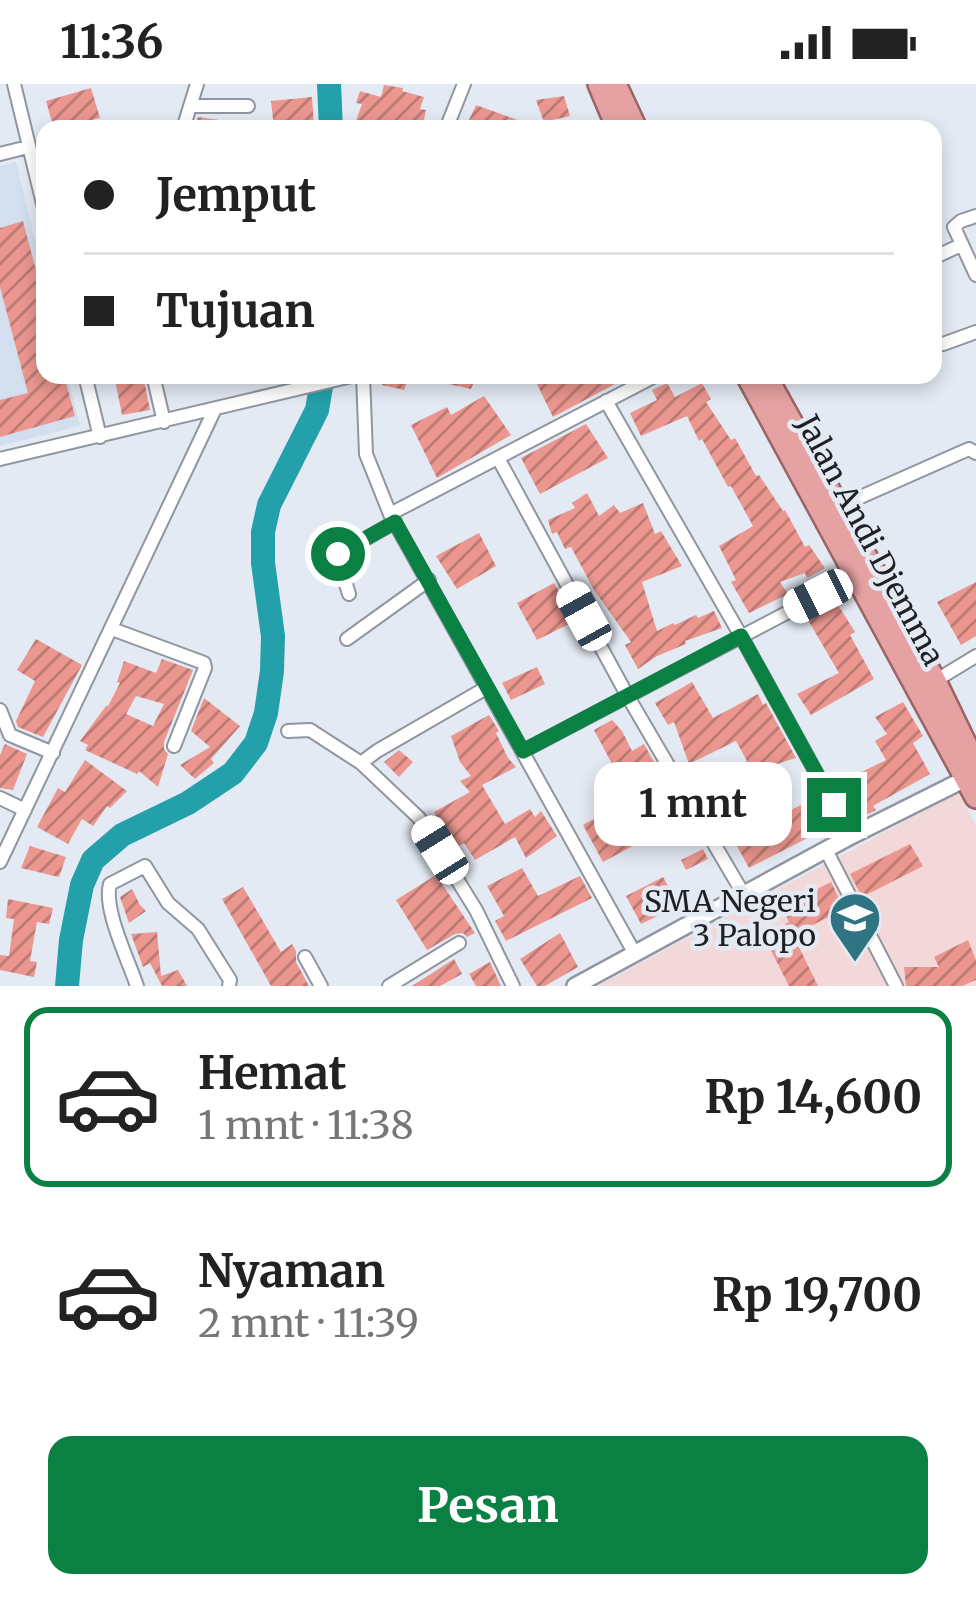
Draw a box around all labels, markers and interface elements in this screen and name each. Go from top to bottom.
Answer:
text: 11:36 [60,14,163,70]
text: Jemput [156,167,316,223]
text: Tujuan [156,283,315,339]
street label: Jalan Andi Djemma [788,407,953,672]
route start [311,527,365,581]
car [778,564,858,628]
car [551,576,617,656]
callout: 1 mnt [594,763,792,847]
route end [807,778,861,832]
text: 1 mnt [639,779,747,828]
car [406,810,474,890]
place label: SMA Negeri 3 Palopo [644,882,816,954]
school or university icon: SMA Negeri 3 Palopo [827,890,883,964]
icon: car [54,1043,162,1151]
text: Hemat [198,1045,347,1101]
text: Rp 14,600 [705,1069,922,1125]
text: 1 mnt · 11:38 [198,1101,414,1150]
icon: car [54,1241,162,1349]
text: Nyaman [198,1243,385,1299]
text: Rp 19,700 [712,1267,922,1323]
text: 2 mnt · 11:39 [198,1299,419,1348]
button: Pesan [48,1436,928,1574]

